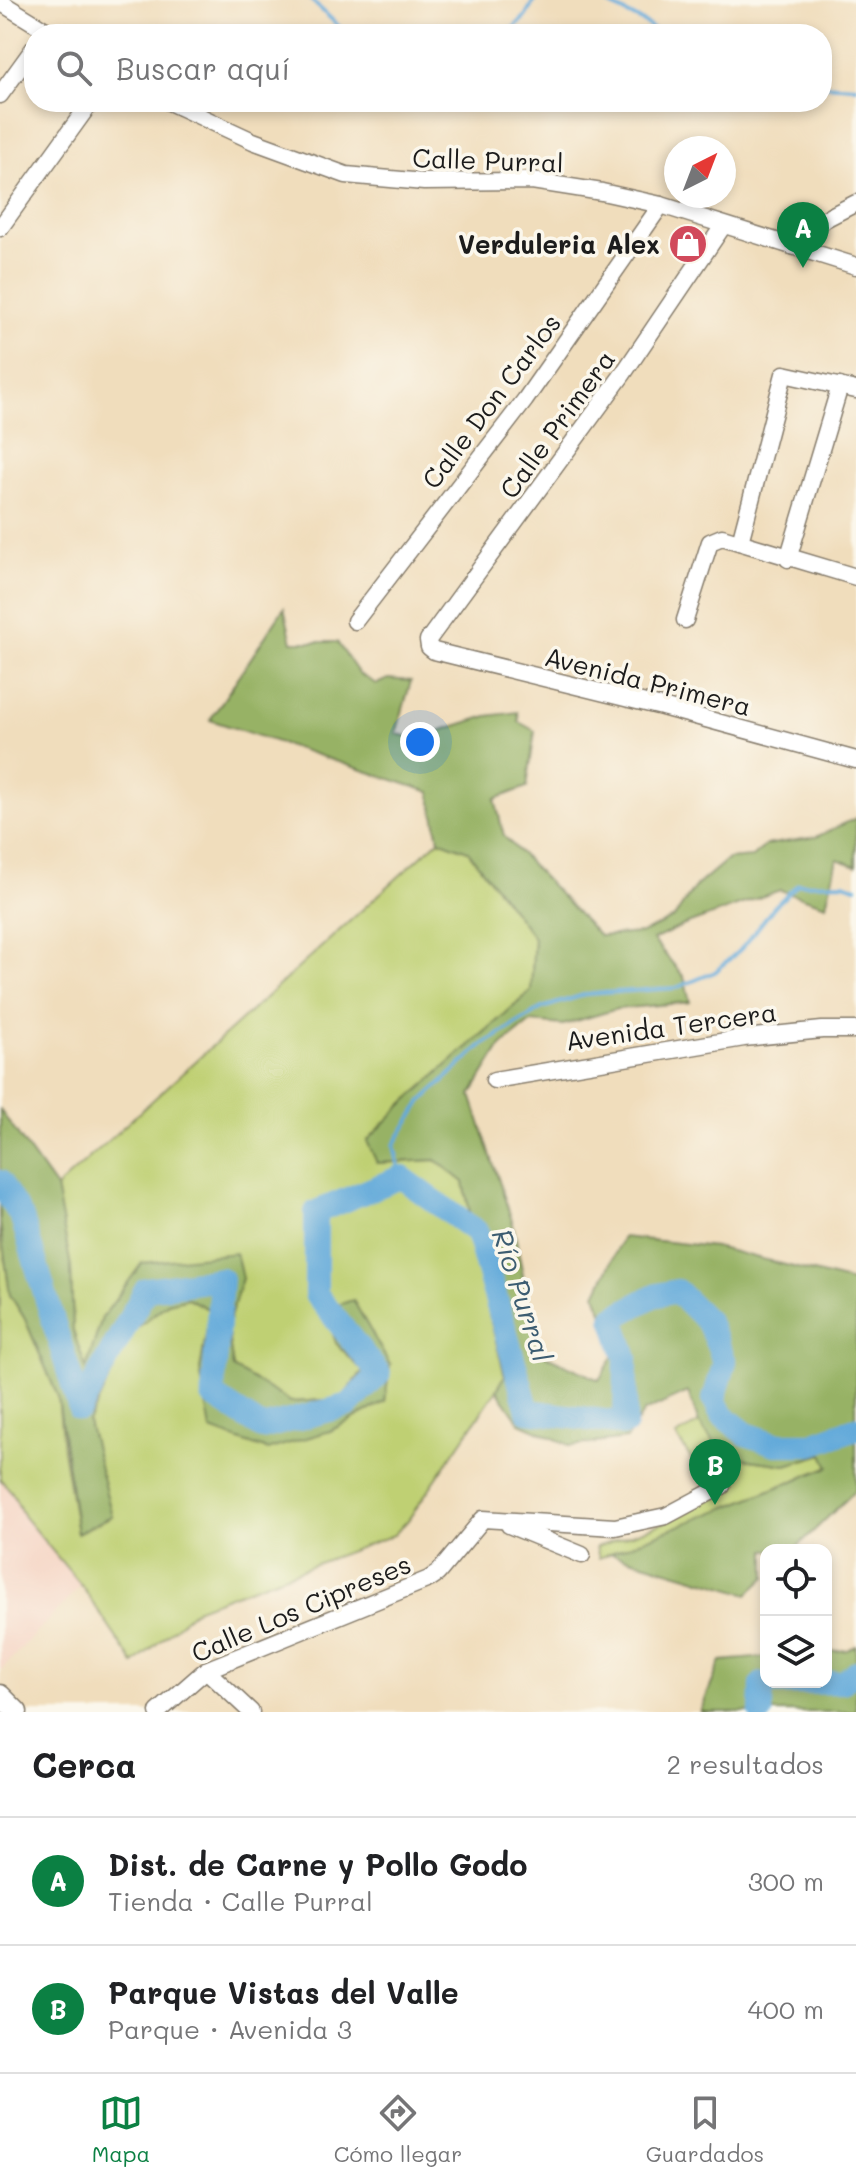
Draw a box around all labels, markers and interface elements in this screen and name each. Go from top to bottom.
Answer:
search box [24,24,832,112]
icon: search [52,46,96,90]
text: Buscar aquí [116,48,290,88]
north arrow [664,136,736,208]
street label: Calle Purral [412,140,564,180]
pin: A [777,202,829,268]
shop icon: Verduleria Alex [667,223,709,265]
place label: Verduleria Alex [458,227,660,261]
street label: Calle Don Carlos [414,307,568,495]
street label: Calle Primera [492,343,622,505]
street label: Avenida Primera [541,639,755,723]
your location [400,722,440,762]
street label: Avenida Tercera [563,994,779,1058]
water label: Río Purral [485,1224,561,1366]
pin: B [689,1439,741,1505]
map controls [760,1544,832,1688]
button: locate [760,1544,832,1616]
street label: Calle Los Cipreses [186,1546,416,1670]
button: layers [760,1616,832,1688]
text: Cerca [32,1742,136,1787]
text: 2 resultados [666,1747,824,1781]
text: Dist. de Carne y Pollo Godo [108,1844,528,1884]
text: A [49,1864,67,1898]
text: 300 m [748,1864,824,1898]
text: Tienda · Calle Purral [108,1884,373,1918]
text: Parque Vistas del Valle [108,1972,459,2012]
text: B [49,1992,67,2026]
text: 400 m [748,1992,824,2026]
text: Parque · Avenida 3 [108,2012,352,2046]
tab: Mapa [92,2091,150,2168]
tab: Cómo llegar [334,2091,462,2168]
tab: Guardados [646,2091,764,2168]

